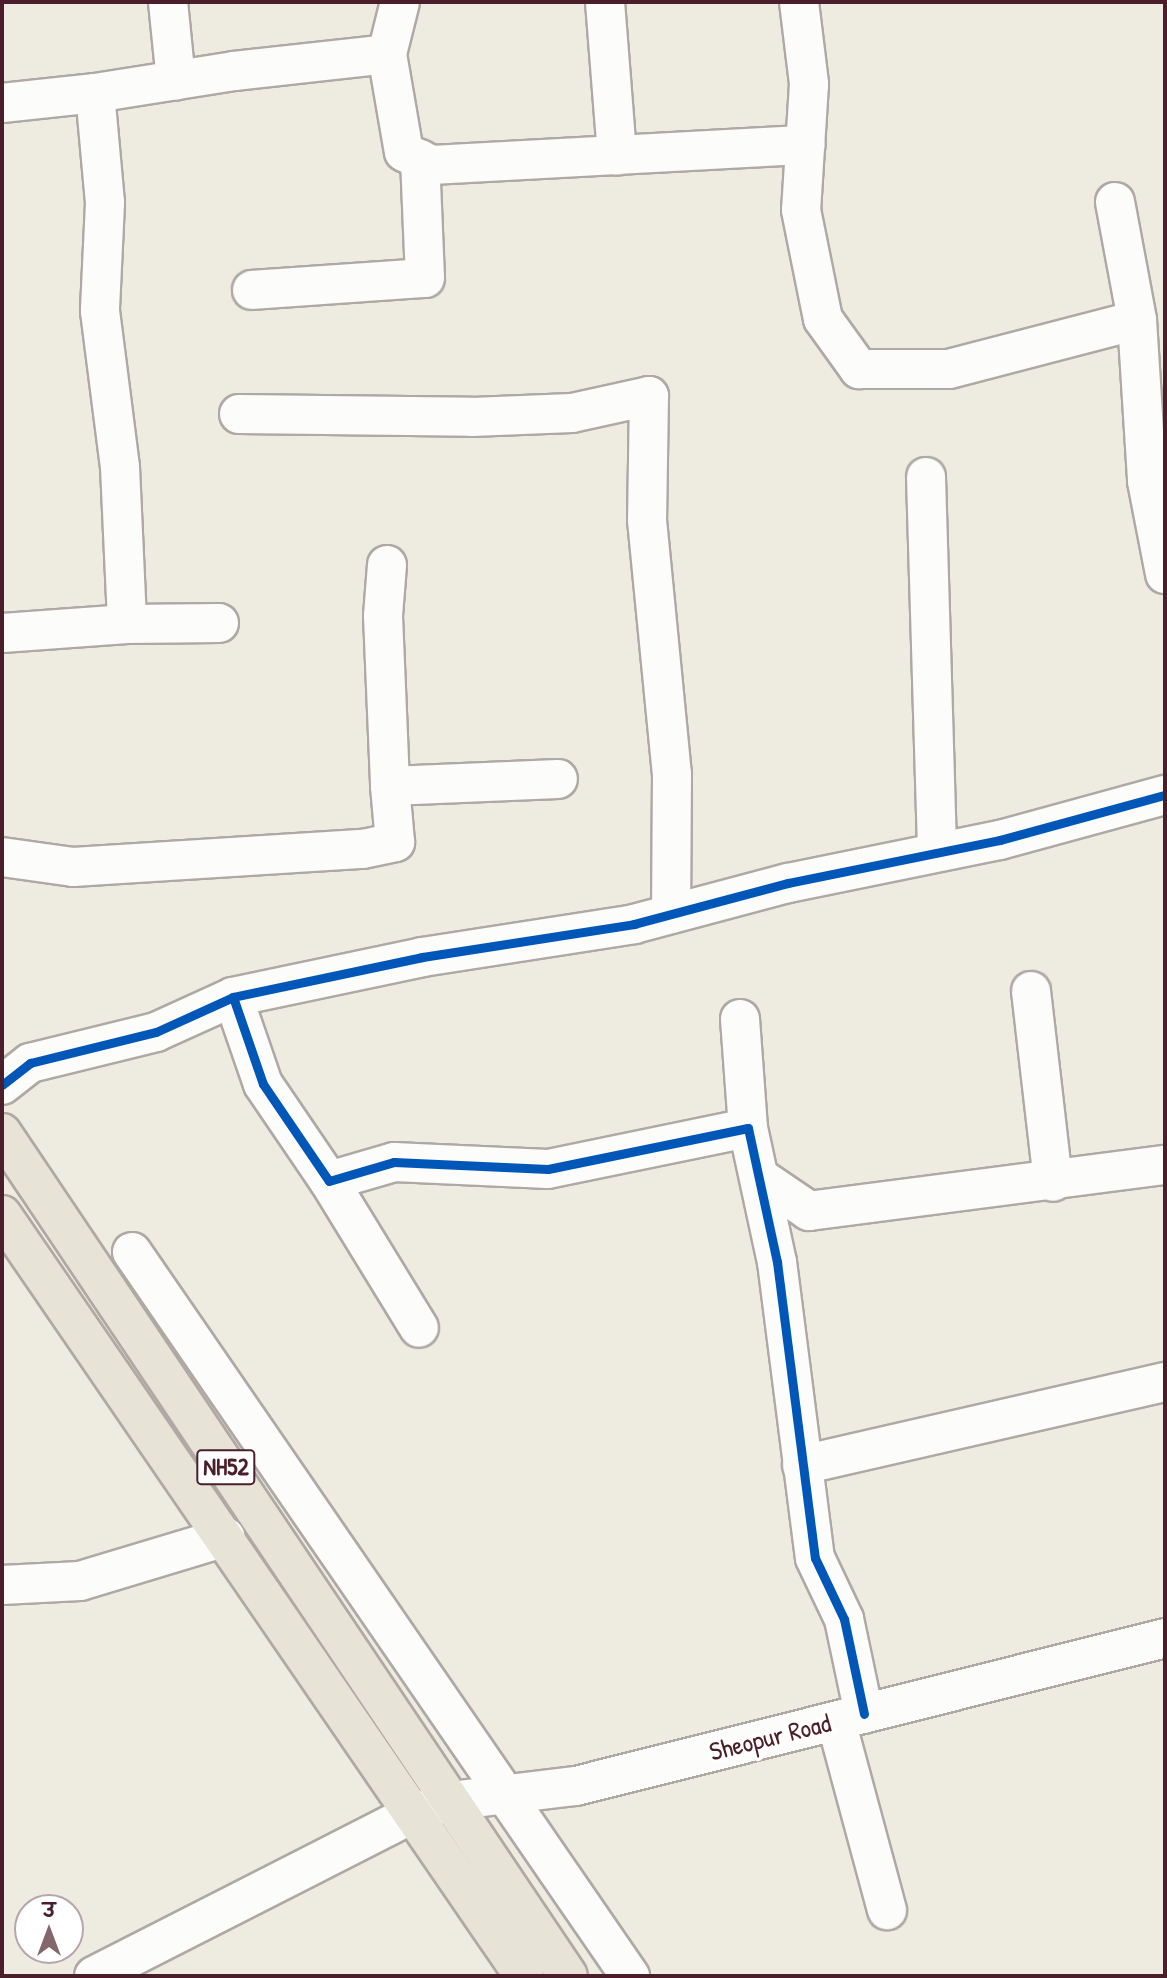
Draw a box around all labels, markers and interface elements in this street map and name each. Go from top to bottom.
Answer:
road number: NH52 [196,1447,256,1488]
street label: Sheopur Road [706,1707,834,1767]
north arrow [14,1894,84,1964]
text: उ [43,1897,55,1923]

